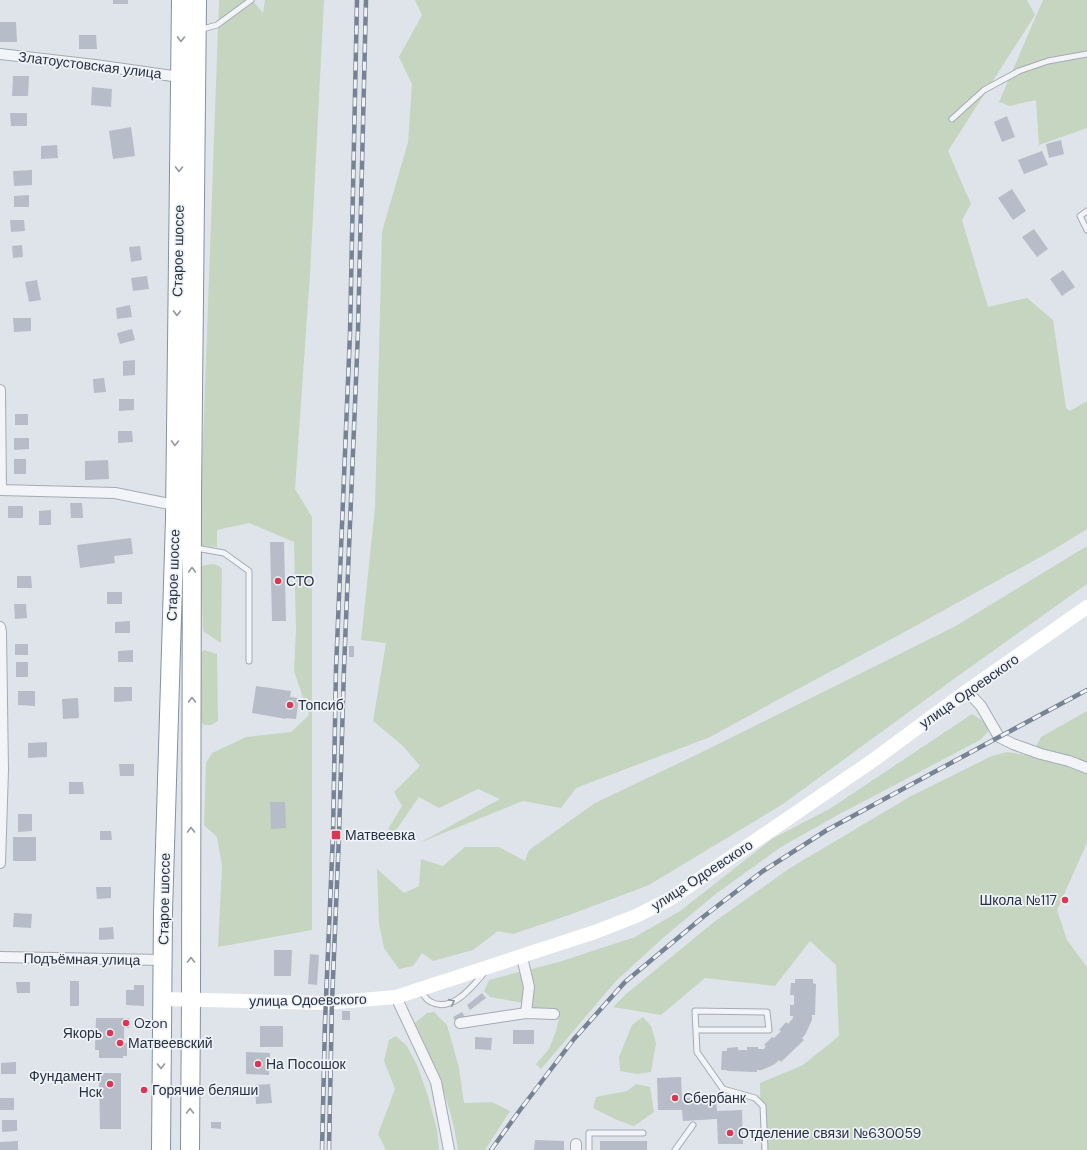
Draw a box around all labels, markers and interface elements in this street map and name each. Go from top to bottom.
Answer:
one-way arrow [177,36,185,42]
street label: Златоустовская улица [17,47,163,83]
one-way arrow [175,166,183,172]
street label: Старое шоссе [168,205,188,297]
one-way arrow [173,310,181,316]
one-way arrow [171,440,179,446]
street label: Старое шоссе [162,528,184,621]
one-way arrow [188,567,196,573]
place label: СТО [286,572,315,590]
marker: СТО [273,576,283,586]
street label: улица Одоевского [916,650,1022,732]
place label: Топсиб [298,696,344,714]
one-way arrow [188,697,196,703]
marker: Топсиб [285,700,295,710]
place label: Матвеевка [345,826,415,844]
one-way arrow [187,827,195,833]
marker: Матвеевка [330,829,342,841]
street label: улица Одоевского [648,835,756,915]
street label: Старое шоссе [154,853,174,945]
place label: Школа №117 [979,891,1057,909]
marker: Школа №117 [1060,895,1070,905]
street label: Подъёмная улица [23,949,141,969]
one-way arrow [187,957,195,963]
street label: улица Одоевского [249,990,367,1010]
one-way arrow [447,999,455,1007]
place label: Ozon [134,1014,168,1032]
marker: Ozon [121,1018,131,1028]
place label: Якорь [63,1024,102,1042]
marker: Якорь [105,1028,115,1038]
place label: Матвеевский [128,1034,213,1052]
marker: Матвеевский [115,1038,125,1048]
place label: На Посошок [266,1055,346,1073]
marker: На Посошок [253,1059,263,1069]
one-way arrow [157,1063,165,1069]
place label: Фундамент Нск [29,1067,103,1101]
marker: Фундамент Нск [105,1079,115,1089]
place label: Горячие беляши [152,1081,258,1099]
marker: Горячие беляши [139,1085,149,1095]
place label: Сбербанк [683,1089,747,1107]
marker: Сбербанк [670,1093,680,1103]
one-way arrow [186,1108,194,1114]
place label: Отделение связи №630059 [738,1124,922,1142]
marker: Отделение связи №630059 [725,1128,735,1138]

